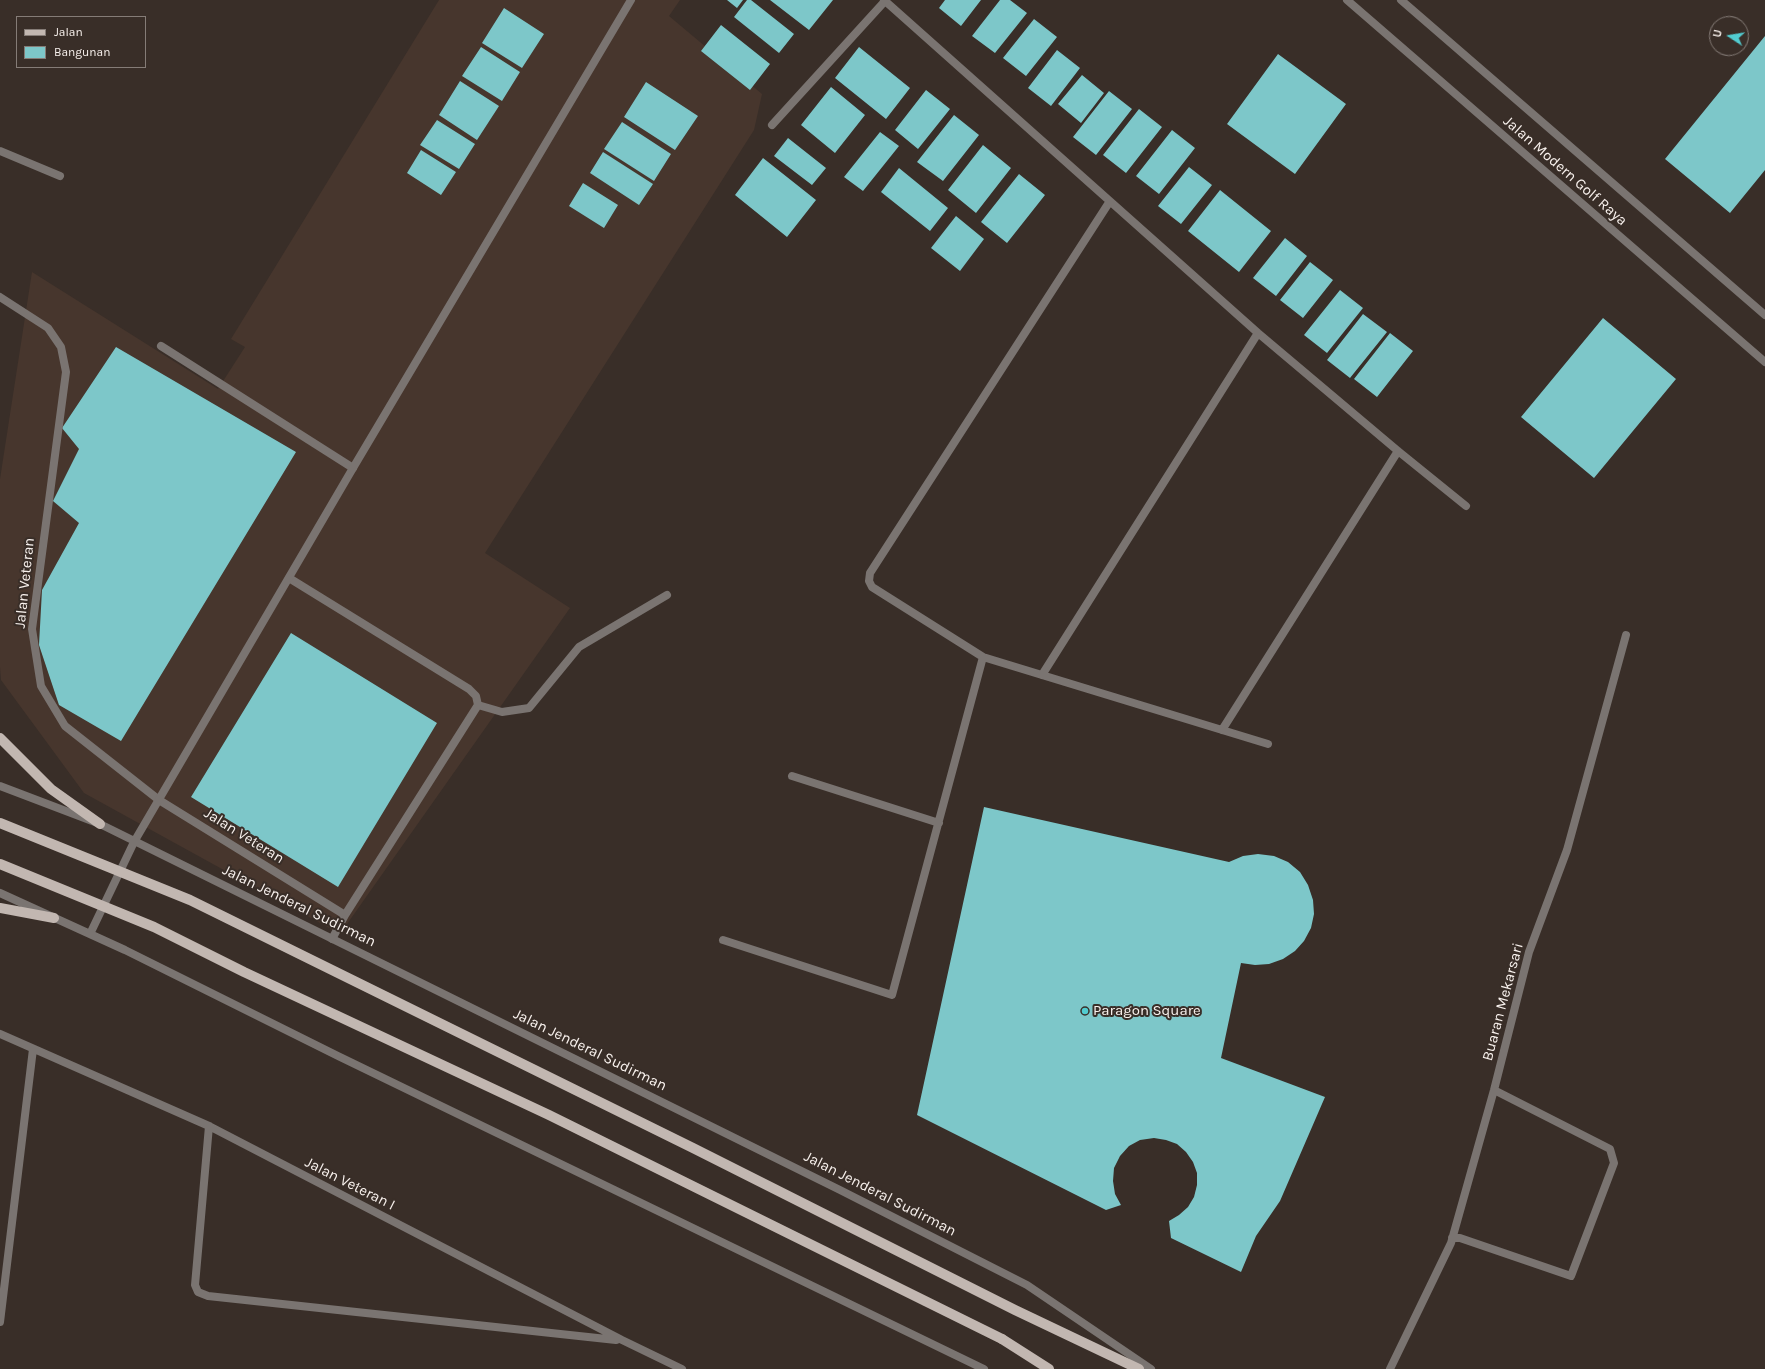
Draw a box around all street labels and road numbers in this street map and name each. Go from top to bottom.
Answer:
street label: Jalan Modern Golf Raya [1499,112,1631,230]
street label: Jalan Veteran [11,537,39,629]
street label: Jalan Veteran [201,804,287,868]
street label: Jalan Jenderal Sudirman [219,861,379,951]
street label: Buaran Mekarsari [1479,941,1527,1063]
street label: Jalan Jenderal Sudirman [510,1005,670,1095]
street label: Jalan Jenderal Sudirman [801,1148,959,1240]
street label: Jalan Veteran I [302,1154,398,1214]

